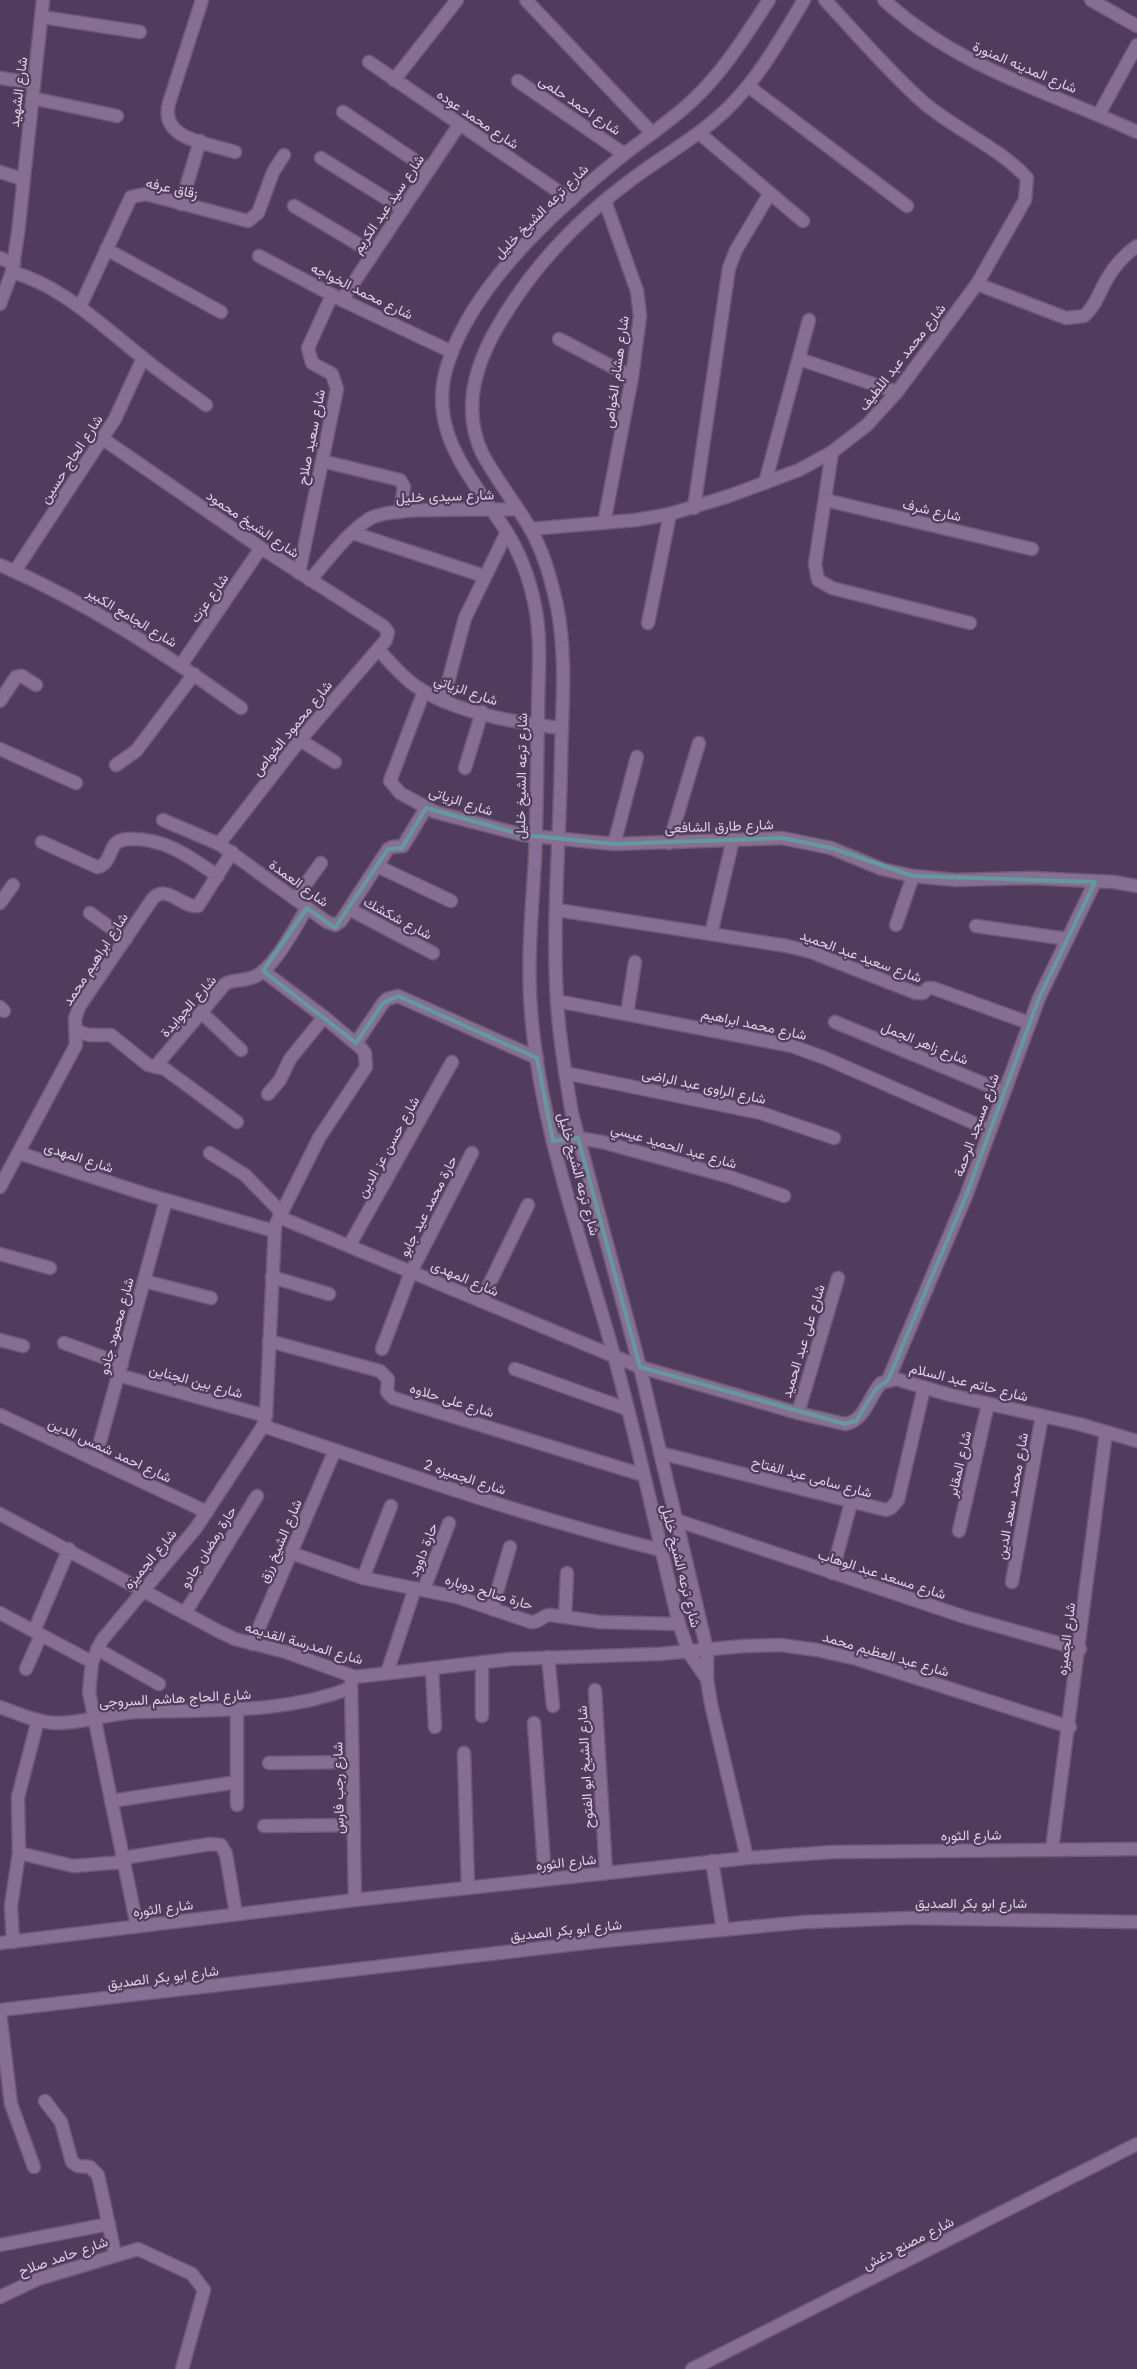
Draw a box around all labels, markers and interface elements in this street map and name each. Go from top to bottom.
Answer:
street label: شارع المدينه المنورة [969,37,1080,99]
street label: شارع الشهيد [5,56,33,128]
street label: شارع احمد حلمى [534,71,625,141]
street label: شارع محمد عوده [432,85,523,155]
street label: شارع سيد عبد الكريم [348,151,430,258]
street label: شارع ترعه الشيخ خليل [490,160,593,263]
street label: زقاق عرفه [144,173,200,203]
street label: شارع محمد الخواجه [307,258,416,325]
street label: شارع محمد عبد اللطيف [854,300,951,416]
street label: شارع هشام الخواص [599,315,635,430]
street label: شارع سعيد صلاح [293,388,331,487]
street label: شارع الحاج حسين [35,411,108,508]
street label: شارع سيدى خليل [396,485,494,509]
street label: شارع الشيخ محمود [202,486,303,563]
street label: شارع شرف [900,495,963,527]
street label: شارع عزت [186,570,234,627]
street label: شارع الجامع الكبير [81,582,181,653]
street label: شارع الزياتي [431,671,500,712]
street label: شارع محمود الخواص [248,677,338,781]
street label: شارع ترعه الشيخ خليل [511,713,533,839]
street label: شارع الزياتى [426,782,495,822]
street label: شارع طارق الشافعى [664,815,774,839]
street label: شارع العمدة [264,855,332,912]
street label: شارع شكشك [360,892,435,945]
street label: شارع ابراهيم محمد [58,909,133,1010]
street label: شارع سعيد عبد الحميد [797,926,924,988]
street label: شارع الجوايدة [156,971,221,1042]
street label: شارع محمد ابراهيم [699,1004,808,1046]
street label: شارع زاهر الجمل [878,1017,971,1071]
street label: شارع الراوى عبد الراضى [640,1064,768,1110]
street label: شارع مسجد الرحمة [949,1071,1005,1180]
street label: شارع حسن عز الدين [353,1093,425,1202]
street label: شارع ترعه الشيخ خليل [552,1111,604,1238]
street label: شارع عبد الحميد عيسي [608,1119,739,1175]
street label: شارع المهدى [42,1137,116,1179]
street label: حارة محمد عيد جابو [395,1153,461,1259]
street label: شارع المهدى [428,1256,502,1302]
street label: شارع محمود جادو [94,1275,140,1377]
street label: شارع على عبد الحميد [777,1282,831,1401]
street label: شارع حاتم عبد السلام [907,1359,1030,1407]
street label: شارع بين الجناين [147,1360,245,1404]
street label: شارع على حلاوه [407,1379,496,1423]
street label: شارع احمد شمس الدين [45,1414,175,1488]
street label: شارع المقابر [942,1429,977,1500]
street label: شارع محمد سعد الدين [992,1431,1034,1561]
street label: شارع سامى عبد الفتاح [749,1452,874,1504]
street label: شارع الجميزه 2 [421,1455,509,1501]
street label: شارع الشيخ رزق [254,1496,308,1586]
street label: شارع ترعه الشيخ خليل [655,1502,705,1630]
street label: حارة رمضان جادو [176,1503,240,1591]
street label: حارة داوود [405,1520,441,1580]
street label: شارع الجميزه [120,1525,182,1594]
street label: شارع مسعد عبد الوهاب [815,1545,948,1605]
street label: حارة صالح دوباره [442,1570,535,1616]
street label: شارع الجميزه [1053,1602,1081,1677]
street label: شارع المدرسة القديمه [242,1618,365,1670]
street label: شارع عبد العظيم محمد [820,1627,951,1683]
street label: شارع الحاج هاشم السروجى [99,1685,252,1713]
street label: شارع الشيخ ابو الفتوح [573,1705,599,1829]
street label: شارع رجب فارس [328,1742,350,1834]
street label: شارع الثوره [940,1825,1002,1847]
street label: شارع الثوره [535,1850,597,1876]
street label: شارع ابو بكر الصديق [915,1894,1027,1914]
street label: شارع الثوره [132,1895,195,1923]
street label: شارع ابو بكر الصديق [509,1915,623,1947]
street label: شارع ابو بكر الصديق [106,1961,220,1995]
street label: شارع مصنع دغش [859,2212,958,2275]
street label: شارع حامد صلاح [16,2232,111,2282]

